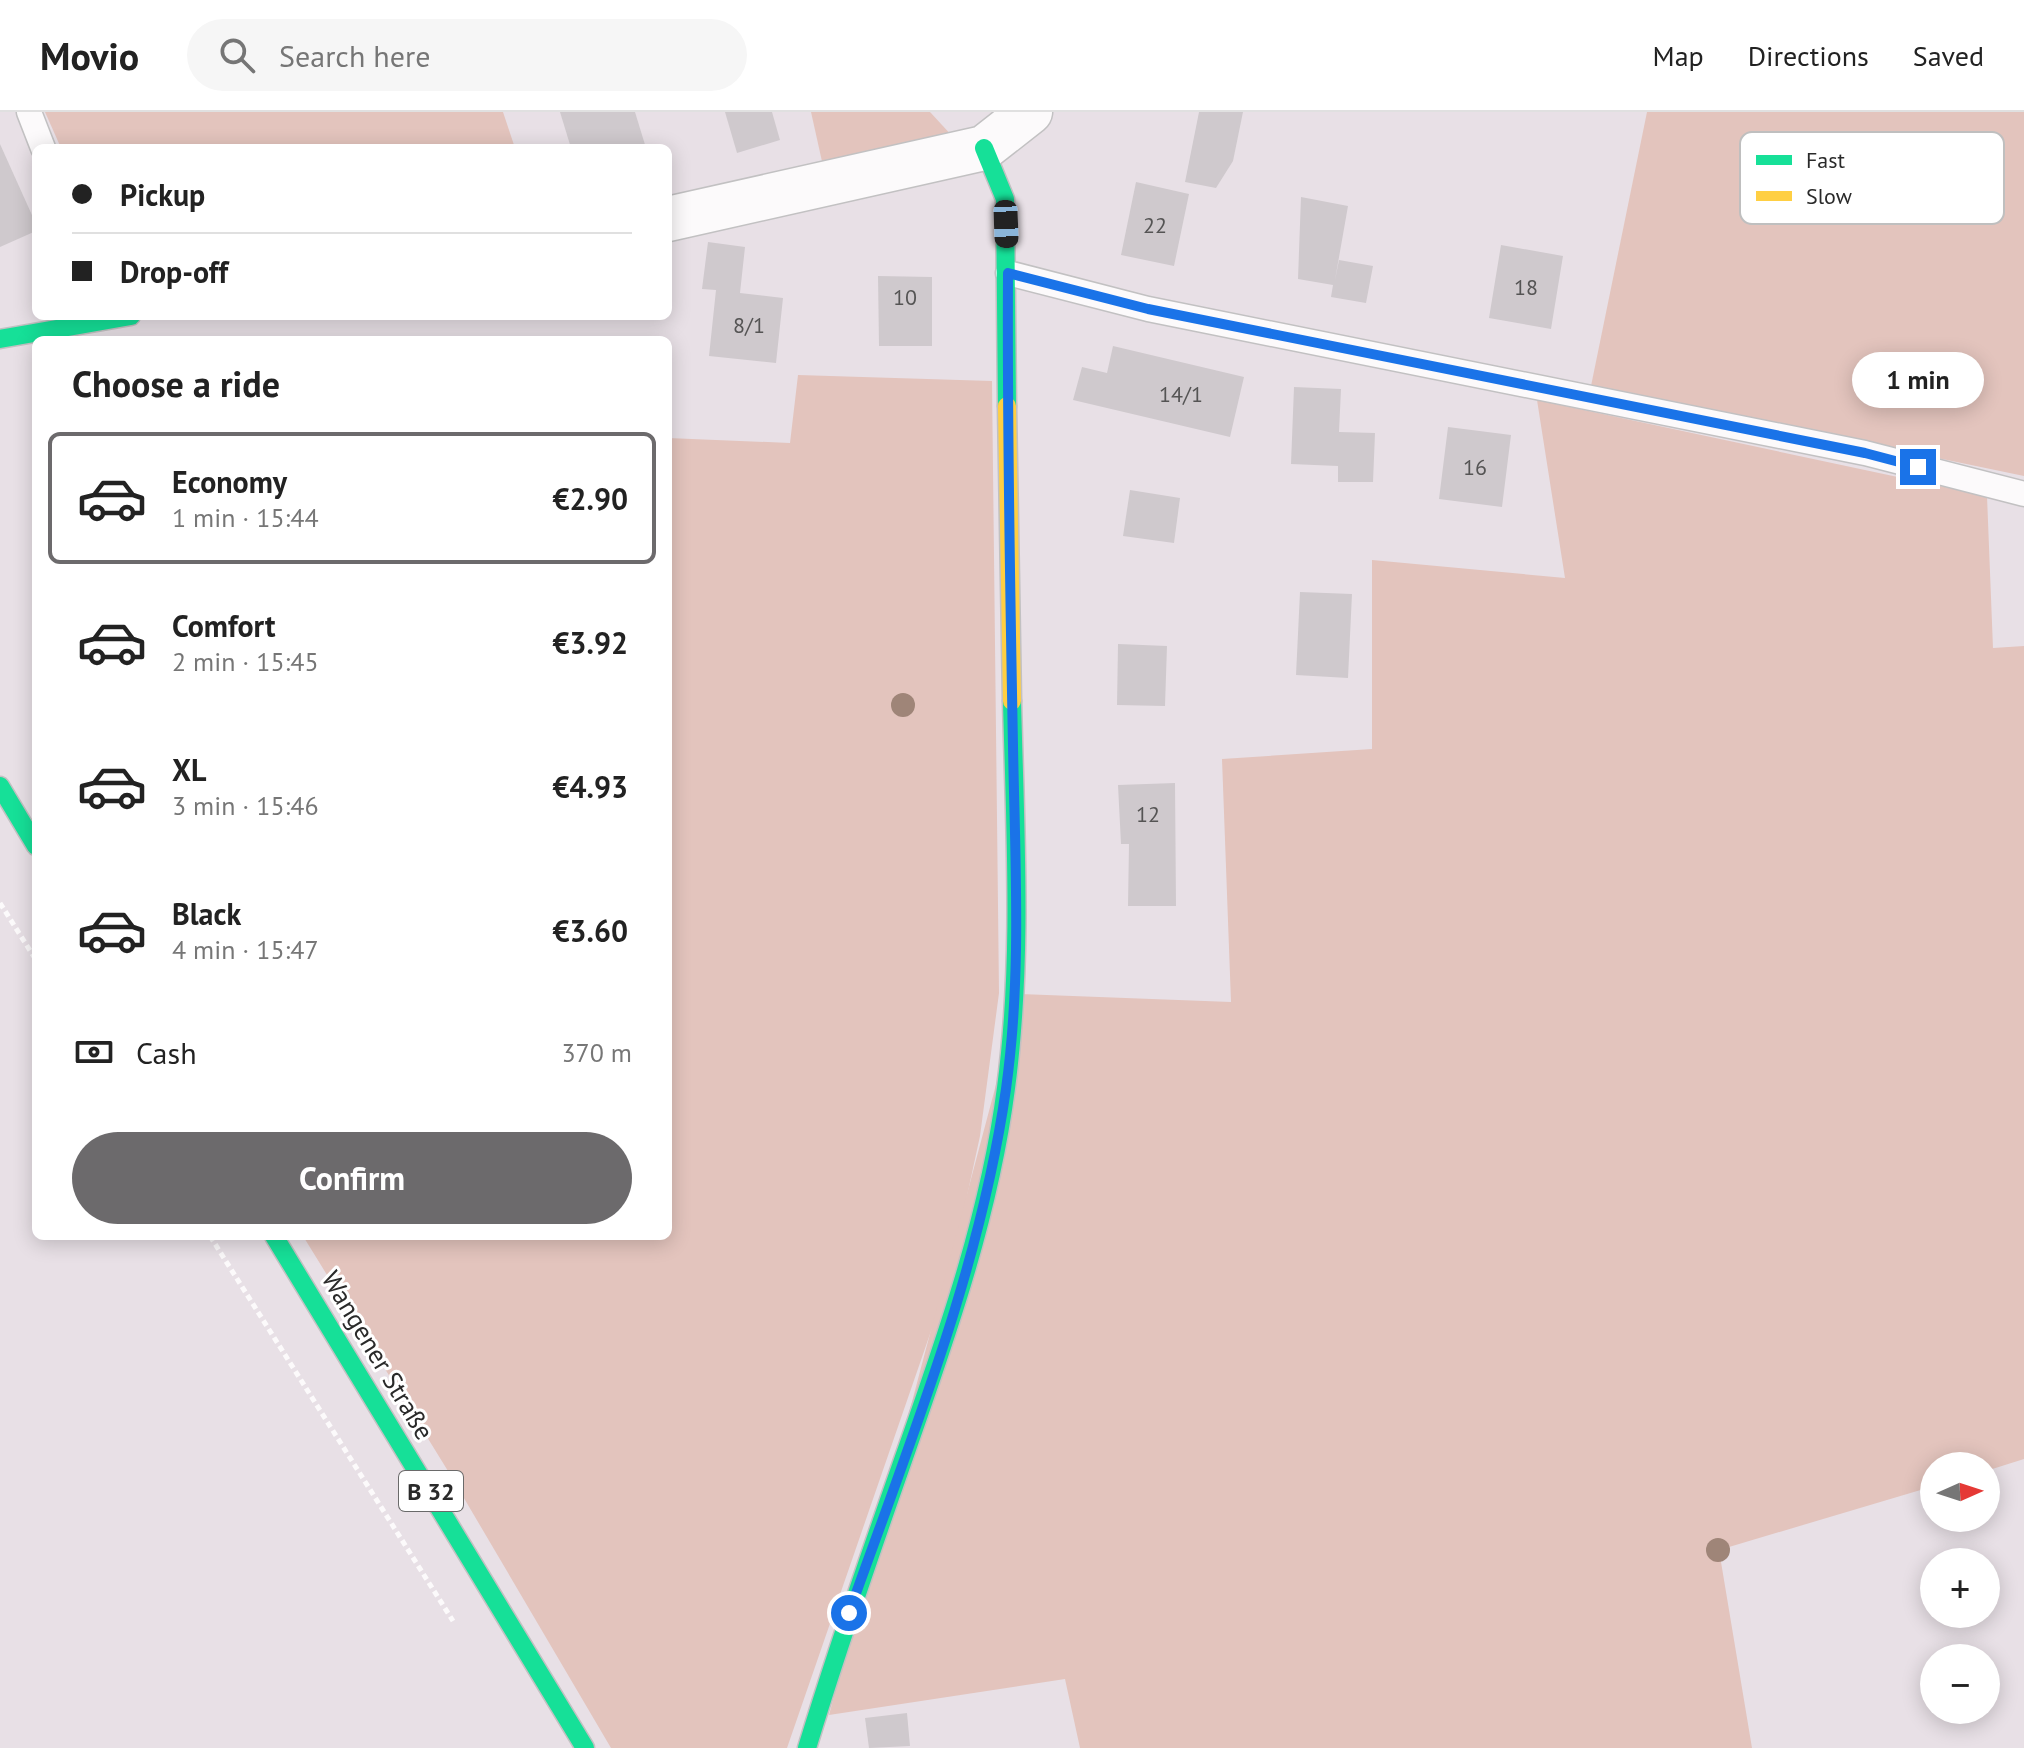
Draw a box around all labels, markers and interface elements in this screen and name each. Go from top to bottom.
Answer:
search box [187,19,747,91]
text: Movio [40,31,139,80]
icon: search [215,33,259,77]
text: Search here [279,36,430,75]
text: Map [1653,37,1704,74]
text: Directions [1748,37,1869,74]
text: Saved [1913,37,1984,74]
legend [1740,132,2004,224]
text: Fast [1806,146,1846,174]
text: Pickup [120,175,205,214]
text: Slow [1806,182,1852,210]
car [993,200,1019,248]
house number: 22 [1143,211,1167,239]
text: Drop-off [120,252,228,291]
house number: 18 [1514,273,1538,301]
house number: 10 [893,283,917,311]
house number: 8/1 [733,311,765,339]
callout: 1 min [1852,351,1984,407]
text: Choose a ride [72,360,280,407]
text: 1 min [1886,363,1950,396]
house number: 14/1 [1159,380,1203,408]
route end [1900,449,1936,485]
house number: 16 [1463,453,1487,481]
icon: car [76,462,148,534]
text: Economy [172,462,287,501]
text: €2.90 [553,479,628,518]
text: 1 min · 15:44 [172,501,319,534]
icon: car [76,606,148,678]
text: Comfort [172,606,275,645]
text: €3.92 [553,623,628,662]
text: 2 min · 15:45 [172,645,319,678]
icon: car [76,750,148,822]
text: XL [172,750,206,789]
text: €4.93 [553,767,628,806]
text: 3 min · 15:46 [172,789,319,822]
house number: 12 [1136,800,1160,828]
icon: car [76,894,148,966]
text: Black [172,894,241,933]
text: €3.60 [553,911,628,950]
text: 4 min · 15:47 [172,933,319,966]
icon: cash [72,1030,116,1074]
text: Cash [136,1033,197,1072]
text: 370 m [561,1036,632,1069]
button: Confirm [72,1132,632,1224]
street label: Wangener Straße [315,1265,441,1445]
north arrow [1920,1452,2000,1532]
map controls [1920,1452,2000,1724]
road number: B 32 [399,1471,463,1511]
button: + [1920,1548,2000,1628]
route start [831,1595,867,1631]
button: − [1920,1644,2000,1724]

